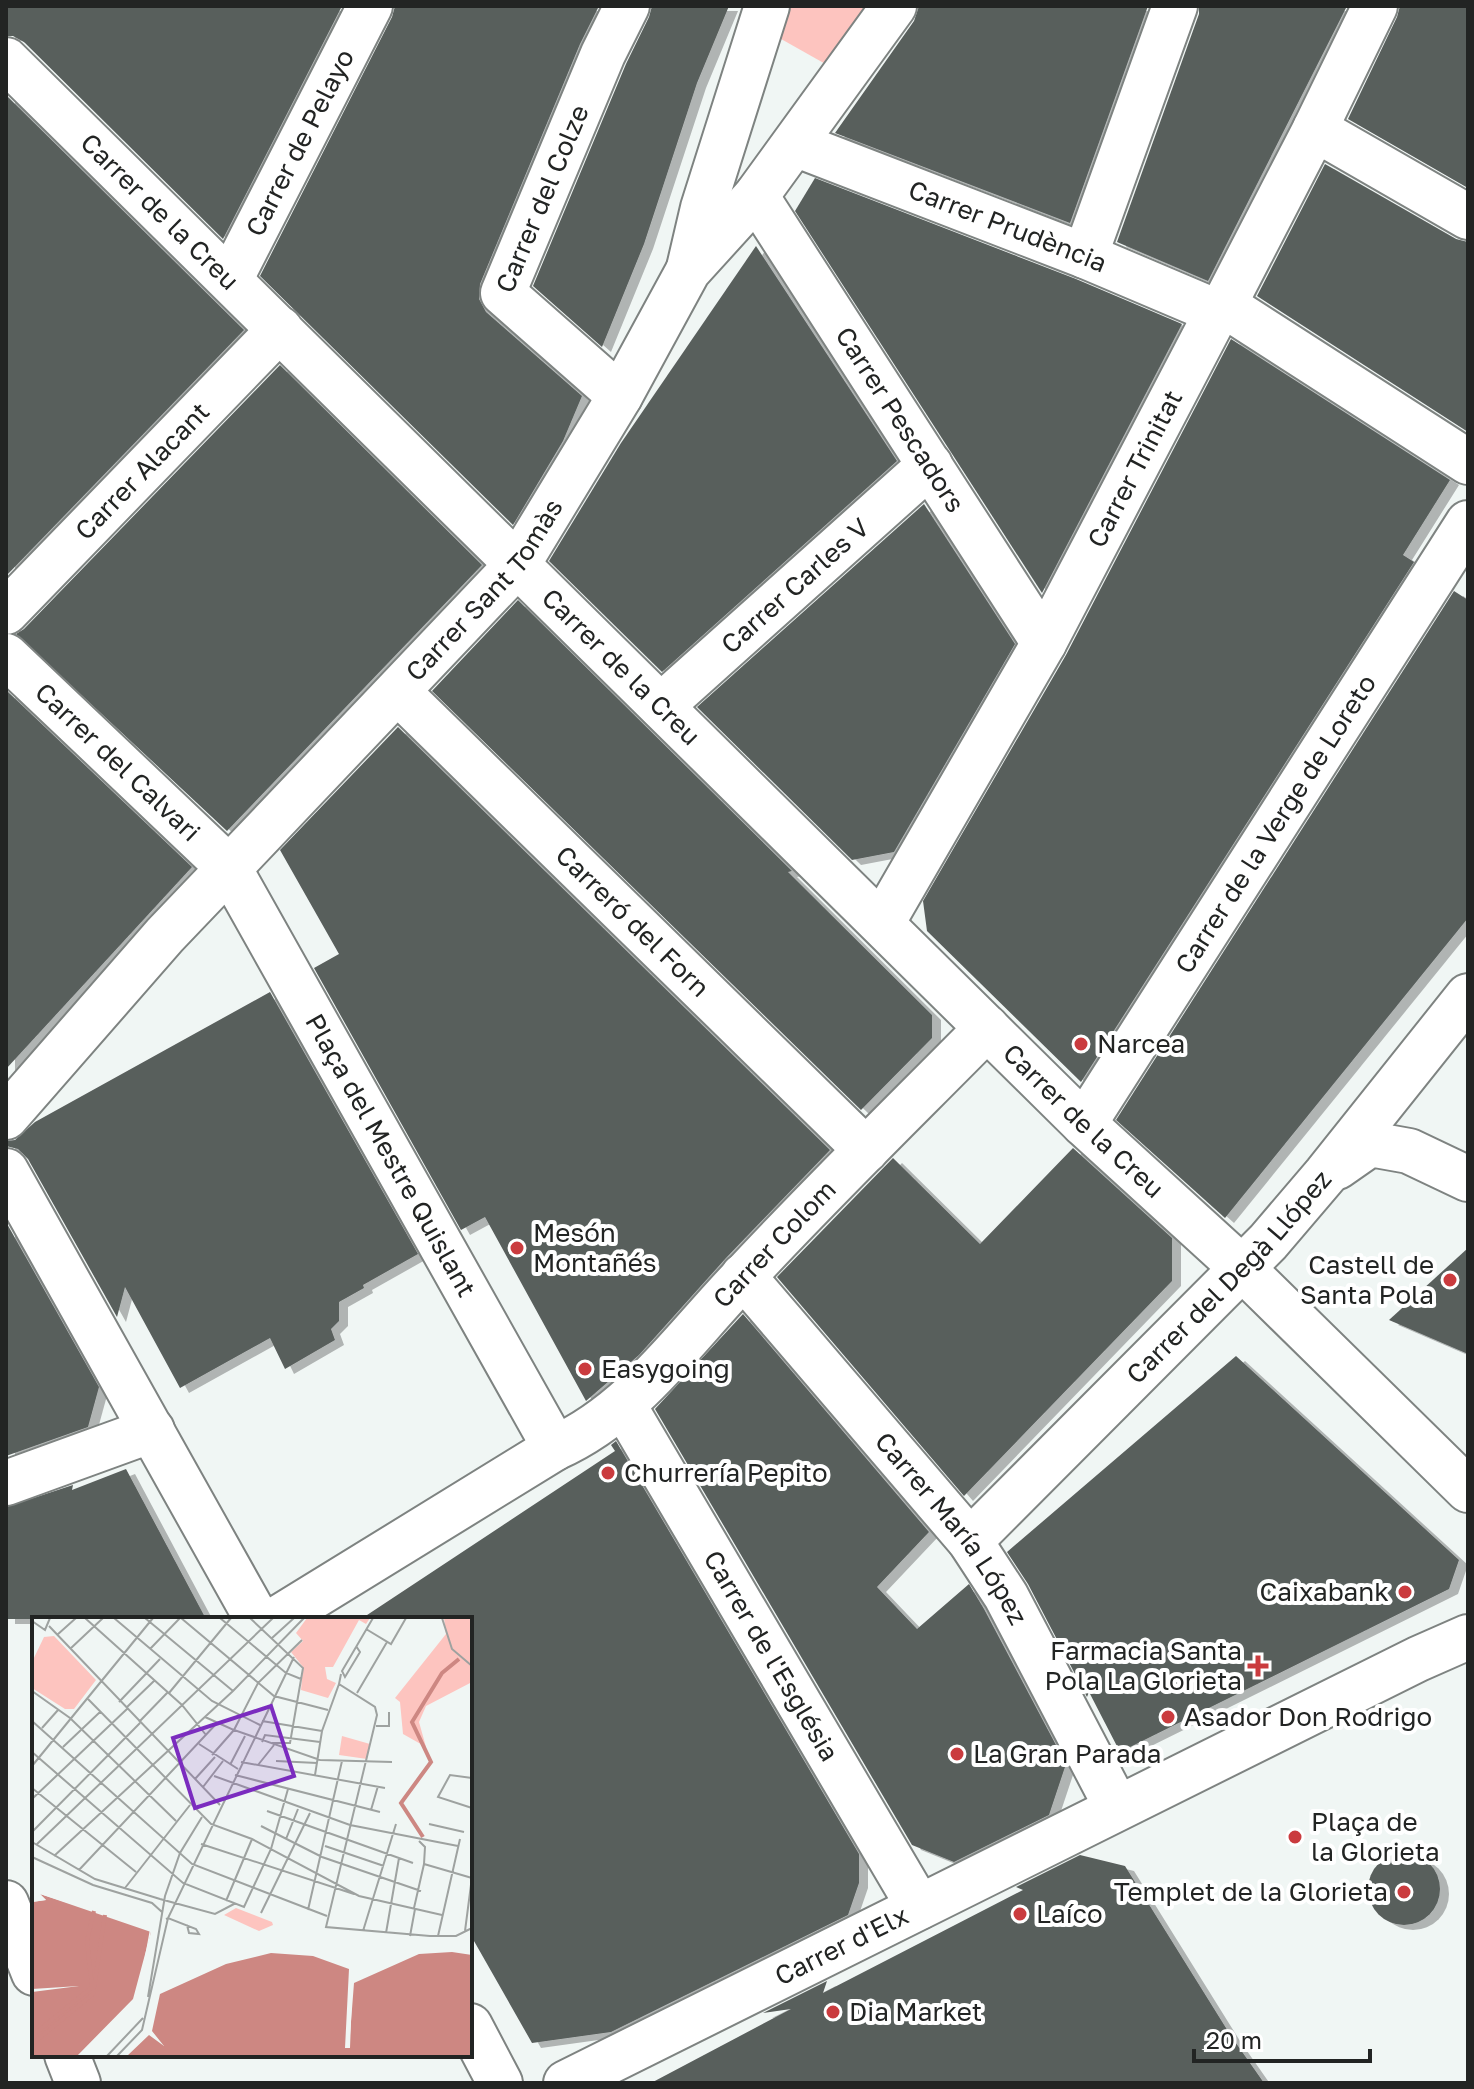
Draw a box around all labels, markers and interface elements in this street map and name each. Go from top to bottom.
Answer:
street label: Carrer de Pelayo [239,44,360,241]
street label: Carrer del Colze [489,100,595,297]
street label: Carrer de la Creu [75,127,246,296]
street label: Carrer Prudència [904,173,1112,278]
street label: Carrer Pescadors [829,321,972,518]
street label: Carrer Trinitat [1081,385,1188,553]
street label: Carrer Alacant [69,396,215,546]
street label: Carrer Sant Tomàs [399,493,569,687]
street label: Carrer Carles V [715,511,875,660]
street label: Carrer de la Creu [536,582,707,751]
street label: Carrer de la Verge de Loreto [1168,669,1382,979]
street label: Carrer del Calvari [29,676,207,847]
street label: Carreró del Forn [550,839,716,1003]
street label: Plaça del Mestre Quislant [299,1008,483,1302]
place label: Narcea [1097,1028,1185,1059]
marker: Narcea [1072,1035,1090,1053]
street label: Carrer de la Creu [997,1037,1170,1204]
street label: Carrer del Degà Llópez [1120,1164,1337,1390]
street label: Carrer Colom [706,1174,842,1314]
place label: Mesón Montañés [533,1217,657,1278]
marker: Mesón Montañés [508,1239,526,1257]
place label: Castell de Santa Pola [1300,1249,1434,1310]
marker: Castell de Santa Pola [1441,1271,1459,1289]
place label: Easygoing [601,1353,730,1384]
marker: Easygoing [576,1360,594,1378]
street label: Carrer María López [869,1426,1034,1630]
place label: Churrería Pepito [624,1457,828,1488]
marker: Churrería Pepito [599,1464,617,1482]
street label: Carrer de l'Església [698,1545,846,1766]
place label: Caixabank [1260,1576,1389,1607]
marker: Caixabank [1396,1583,1414,1601]
inset map [32,1617,472,2057]
place label: Farmacia Santa Pola La Glorieta [1045,1635,1242,1696]
marker: Farmacia Santa Pola La Glorieta [1249,1657,1267,1675]
place label: Asador Don Rodrigo [1184,1701,1432,1732]
marker: Asador Don Rodrigo [1159,1708,1177,1726]
place label: La Gran Parada [973,1738,1161,1769]
marker: La Gran Parada [948,1745,966,1763]
place label: Plaça de la Glorieta [1311,1806,1440,1867]
marker: Plaça de la Glorieta [1286,1828,1304,1846]
place label: Templet de la Glorieta [1114,1876,1388,1907]
marker: Templet de la Glorieta [1395,1883,1413,1901]
place label: Laíco [1036,1898,1103,1929]
street label: Carrer d'Elx [770,1899,913,1991]
marker: Laíco [1011,1905,1029,1923]
place label: Dia Market [849,1996,982,2027]
marker: Dia Market [824,2003,842,2021]
scale bar [1194,2013,1370,2063]
text: 20 m [1206,2025,1262,2054]

